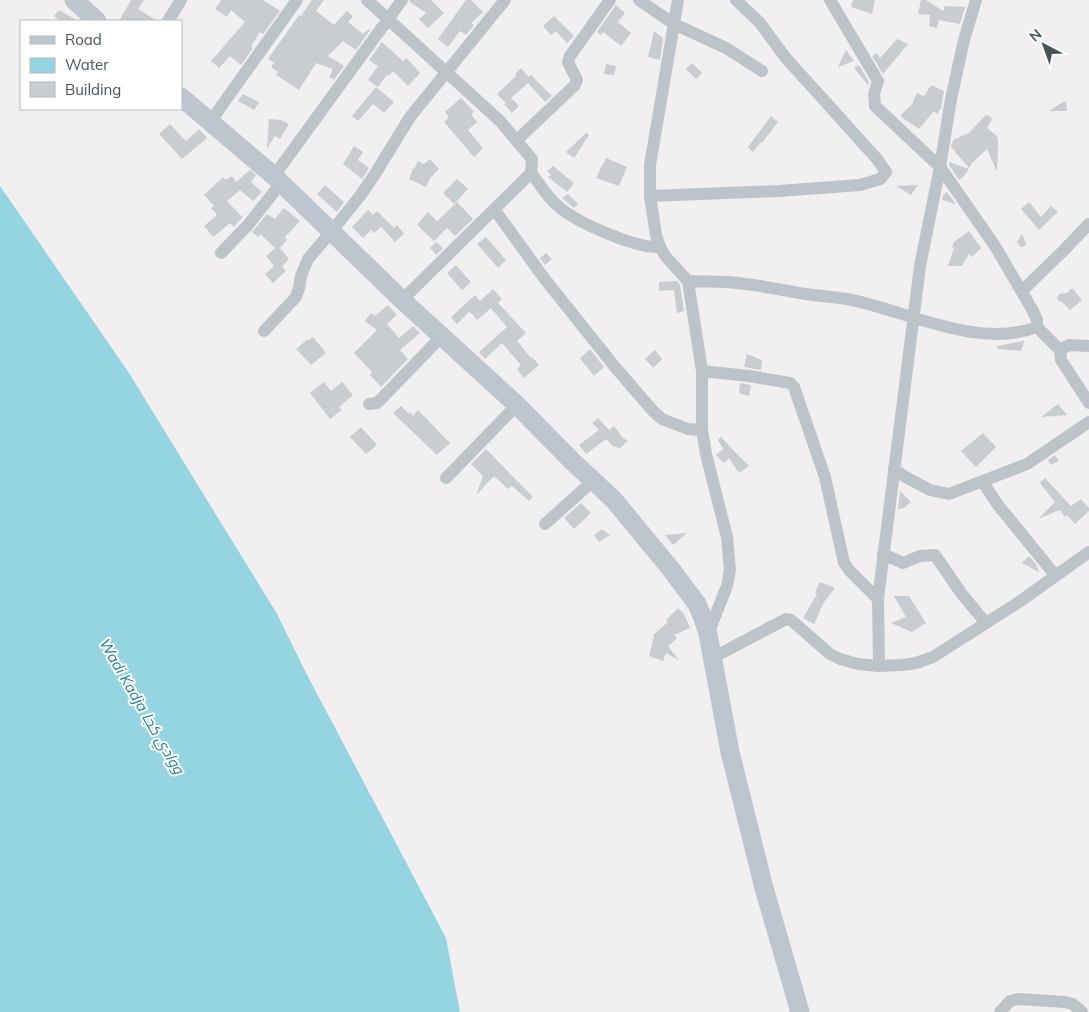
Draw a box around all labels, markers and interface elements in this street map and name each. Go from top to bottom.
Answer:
legend [20,20,182,110]
north arrow [1019,20,1069,70]
text: N [1026,25,1045,45]
text: Road [65,30,102,49]
text: Water [65,55,109,74]
text: Building [65,80,121,99]
water label: Wadi Kadja ووادي كجا [93,635,189,779]

